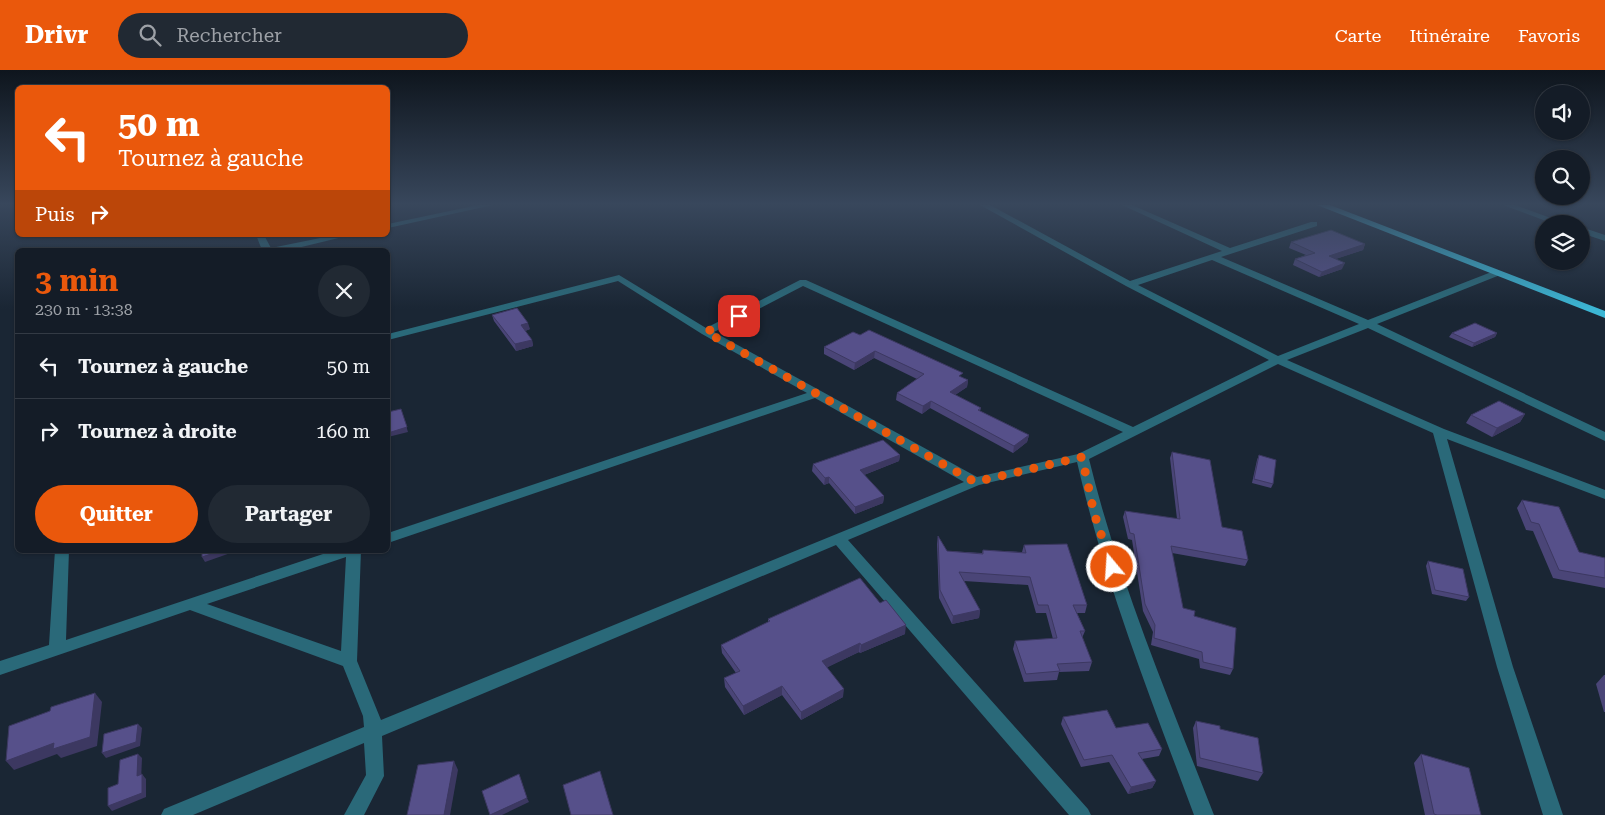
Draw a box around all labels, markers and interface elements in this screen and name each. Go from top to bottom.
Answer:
search box [118,13,468,58]
text: Drivr [25,21,88,49]
icon: search [136,21,164,49]
text: Rechercher [176,24,282,47]
text: Carte [1335,25,1381,46]
text: Itinéraire [1409,25,1490,46]
text: Favoris [1518,25,1580,46]
map controls [1535,85,1590,270]
button: sound [1535,85,1590,140]
text: 50 m [118,104,200,145]
icon: left [35,105,100,170]
text: Tournez à gauche [118,146,303,171]
button: search [1535,150,1590,205]
icon: right [85,200,113,228]
text: Puis [35,203,75,226]
button: layers [1535,215,1590,270]
text: 3 min [35,263,118,298]
button: close [318,265,370,317]
pin [718,295,760,337]
text: 230 m · 13:38 [35,300,133,319]
icon: arrive [725,302,753,330]
icon: left [35,352,63,380]
text: Tournez à gauche [78,355,248,378]
text: 50 m [327,355,370,378]
icon: right [35,417,63,445]
text: Tournez à droite [78,420,237,443]
text: 160 m [316,420,370,443]
button: Quitter [35,485,198,543]
button: Partager [208,485,370,543]
position arrow [1085,540,1137,592]

